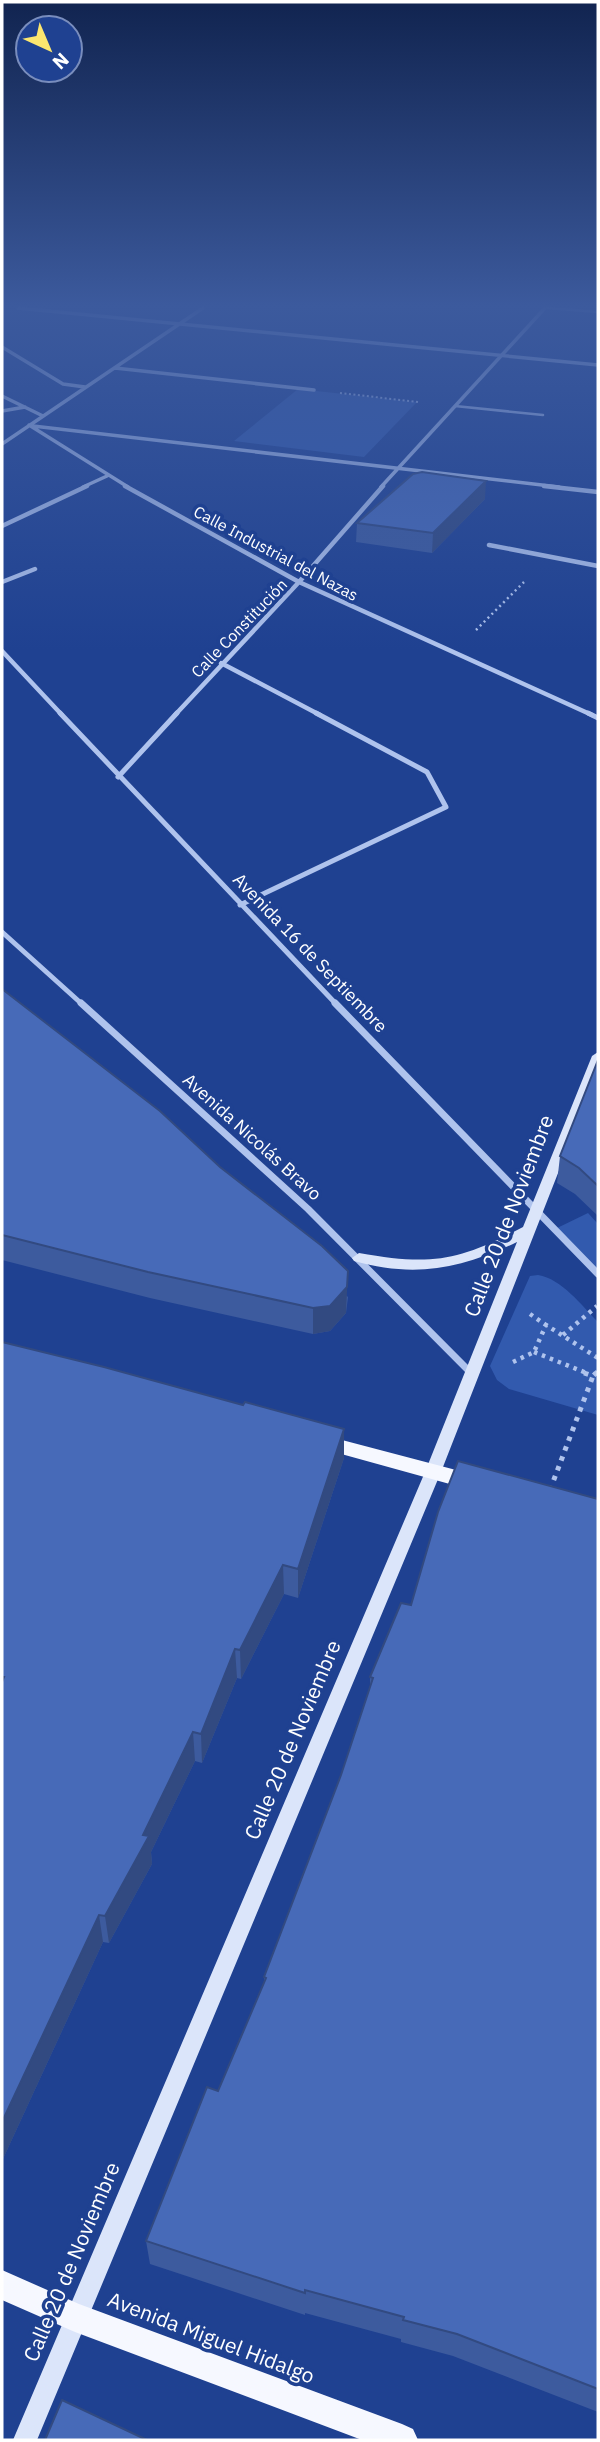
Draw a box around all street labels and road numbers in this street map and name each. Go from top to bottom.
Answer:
street label: Calle Industrial del Nazas [190,501,362,605]
street label: Calle Constitución [187,574,291,682]
street label: Avenida 16 de Septiembre [228,868,393,1037]
street label: Avenida Nicolás Bravo [178,1068,327,1205]
street label: Calle 20 de Noviembre [457,1111,559,1321]
street label: Calle 20 de Noviembre [237,1636,347,1844]
street label: Calle 20 de Noviembre [16,2158,126,2366]
street label: Avenida Miguel Hidalgo [104,2285,319,2389]

